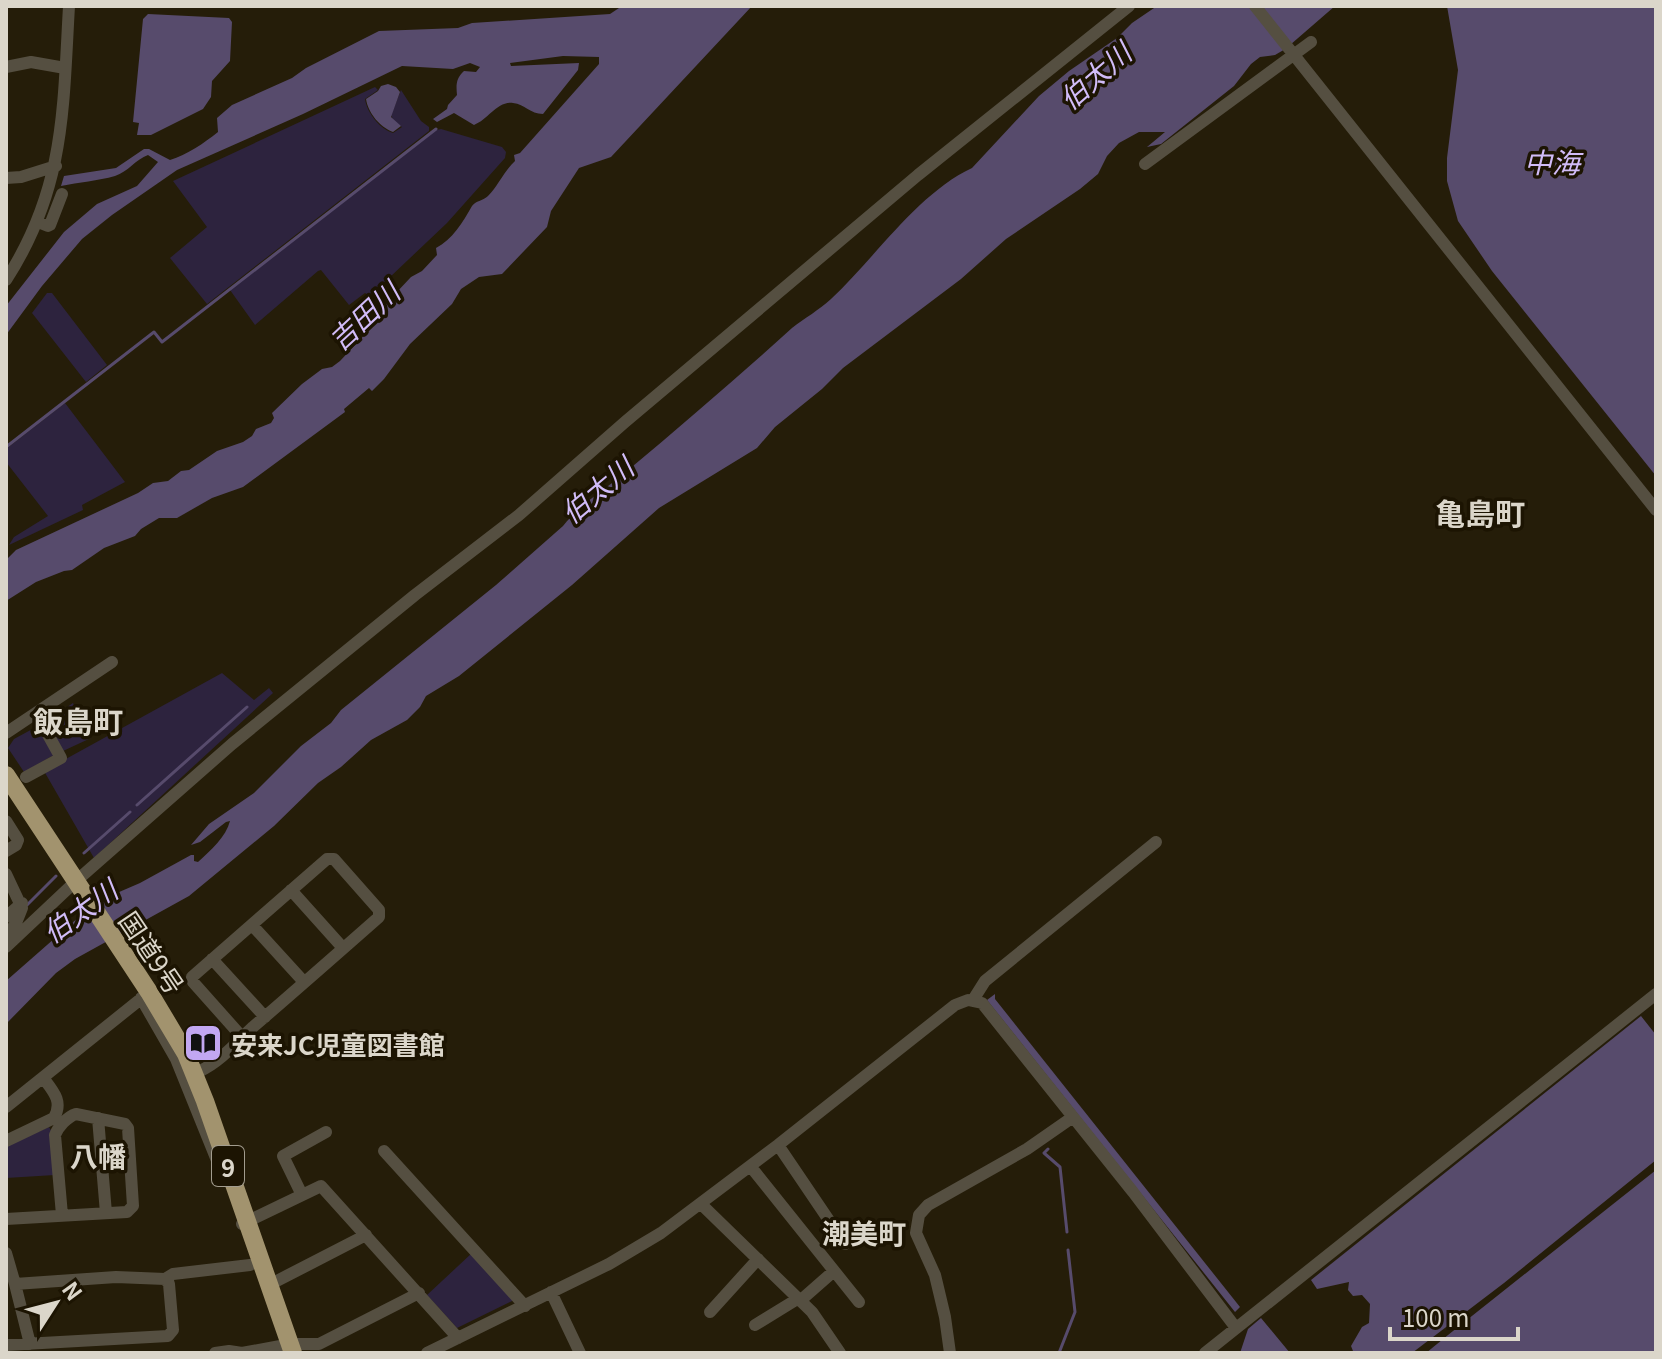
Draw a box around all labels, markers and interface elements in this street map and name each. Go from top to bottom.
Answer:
water label: 伯太川 [1049,30,1141,118]
water label: 中海 [1524,141,1584,181]
water label: 吉田川 [319,270,410,358]
water label: 伯太川 [551,445,643,531]
district label: 亀島町 [1435,490,1525,534]
district label: 飯島町 [33,698,123,742]
water label: 伯太川 [33,867,127,951]
street label: 国道9号 [112,903,194,1001]
library icon: 安来JC児童図書館 [182,1022,224,1064]
place label: 安来JC児童図書館 [231,1025,445,1062]
district label: 八幡 [70,1135,126,1175]
road number: 9 [212,1146,244,1186]
district label: 潮美町 [822,1212,906,1252]
north arrow [16,1263,96,1343]
text: N [56,1274,92,1306]
scale bar [1390,1291,1518,1341]
text: 100 m [1402,1299,1470,1334]

